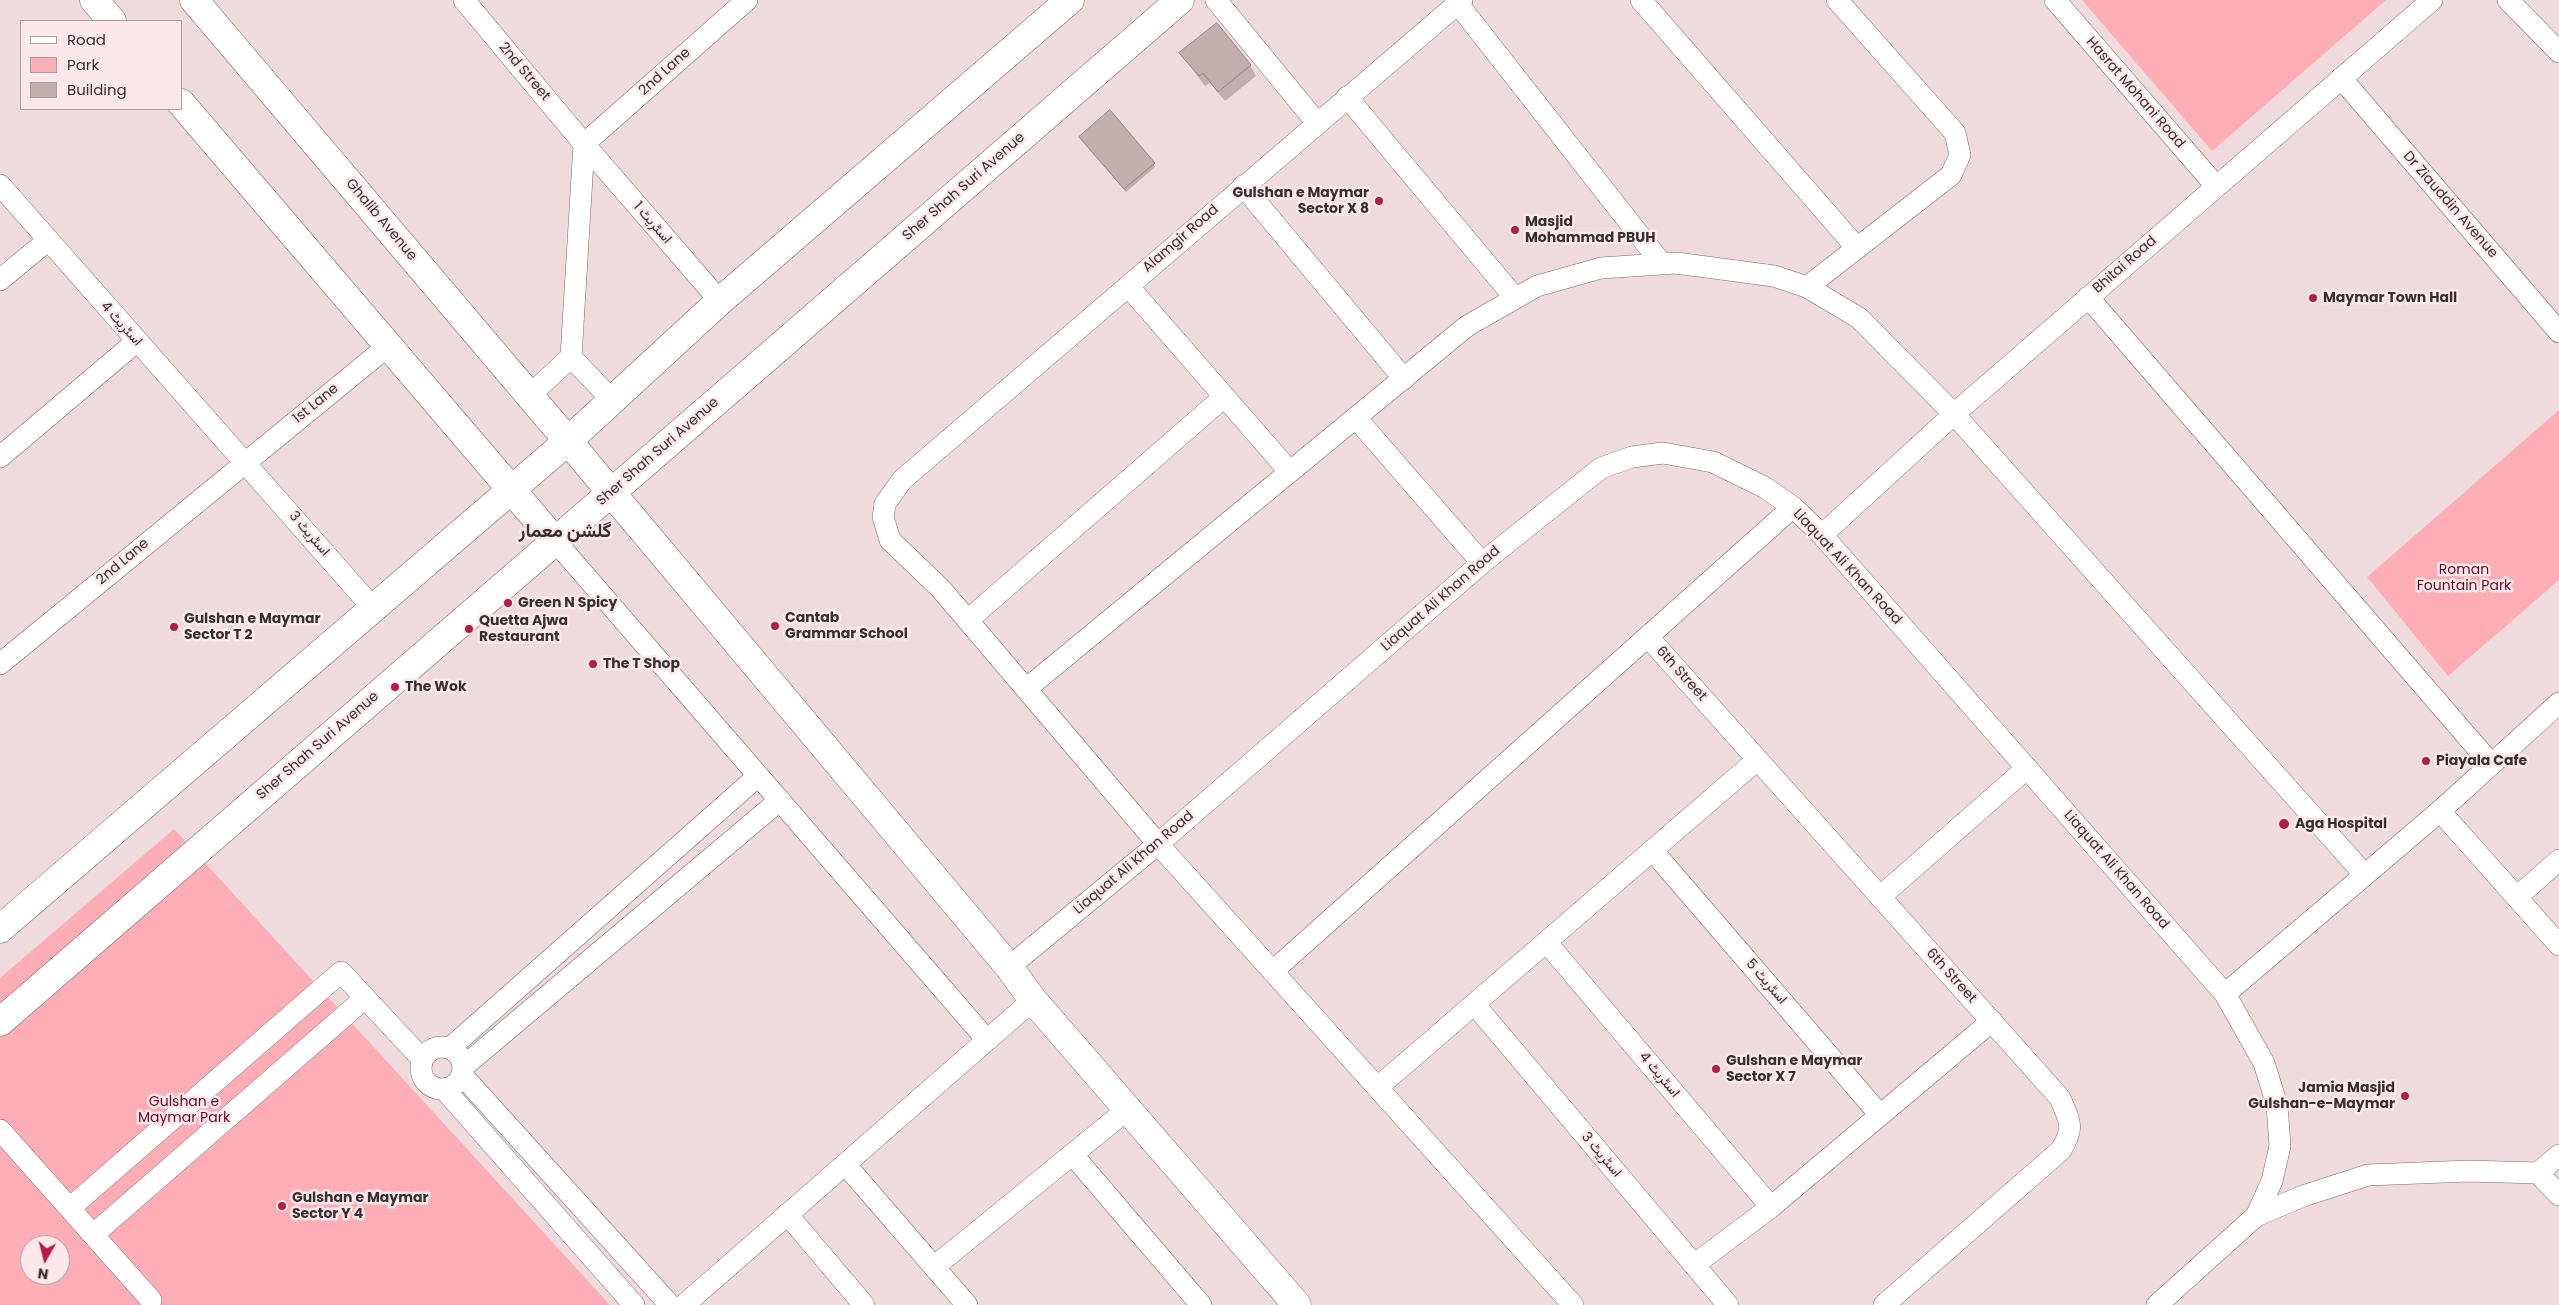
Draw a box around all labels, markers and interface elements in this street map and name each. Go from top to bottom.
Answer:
legend [20,20,182,110]
text: Road [67,29,106,50]
street label: Hasrat Mohani Road [2082,34,2188,152]
street label: 2nd Street [495,39,553,105]
street label: 2nd Lane [636,45,694,99]
text: Park [67,54,99,75]
text: Building [67,79,127,100]
street label: Sher Shah Suri Avenue [900,129,1028,245]
street label: Dr Ziauddin Avenue [2399,148,2501,262]
street label: Ghalib Avenue [342,176,420,264]
place label: Gulshan e Maymar Sector X 8 [1232,185,1369,218]
marker: Gulshan e Maymar Sector X 8 [1373,195,1385,207]
street label: اسٹریٹ 1 [629,199,675,247]
street label: Alamgir Road [1140,201,1222,277]
place label: Masjid Mohammad PBUH [1525,214,1655,246]
marker: Masjid Mohammad PBUH [1509,224,1521,236]
street label: Bhitai Road [2090,233,2160,297]
place label: Maymar Town Hall [2323,290,2457,306]
marker: Maymar Town Hall [2307,292,2319,304]
street label: اسٹریٹ 4 [97,298,145,350]
street label: 1st Lane [290,381,342,427]
street label: Sher Shah Suri Avenue [594,394,722,510]
street label: Liaquat Ali Khan Road [1789,506,1905,628]
street label: اسٹریٹ 3 [285,508,333,560]
district label: گلشن معمار [519,521,611,543]
street label: 2nd Lane [93,535,153,589]
street label: Liaquat Ali Khan Road [1378,543,1504,655]
park label: Roman Fountain Park [2417,562,2511,594]
place label: Green N Spicy [518,595,617,611]
marker: Green N Spicy [502,597,514,609]
place label: Cantab Grammar School [785,610,908,642]
place label: Gulshan e Maymar Sector T 2 [184,611,321,644]
place label: Quetta Ajwa Restaurant [479,613,568,646]
marker: Cantab Grammar School [769,620,781,632]
marker: Gulshan e Maymar Sector T 2 [168,621,180,633]
marker: Quetta Ajwa Restaurant [463,623,475,635]
street label: 6th Street [1652,643,1710,705]
place label: The T Shop [603,656,680,672]
marker: The T Shop [587,658,599,670]
place label: The Wok [405,679,467,695]
marker: The Wok [389,681,401,693]
street label: Sher Shah Suri Avenue [254,688,382,804]
place label: Piayala Cafe [2436,753,2527,769]
marker: Piayala Cafe [2420,755,2432,767]
street label: Liaquat Ali Khan Road [2060,807,2172,933]
street label: Liaquat Ali Khan Road [1071,808,1197,918]
place label: Aga Hospital [2295,816,2387,832]
marker: Aga Hospital [2277,817,2291,831]
street label: 6th Street [1922,945,1980,1007]
street label: اسٹریٹ 5 [1742,956,1790,1008]
street label: اسٹریٹ 4 [1635,1049,1683,1101]
place label: Gulshan e Maymar Sector X 7 [1726,1053,1863,1086]
marker: Gulshan e Maymar Sector X 7 [1710,1063,1722,1075]
place label: Jamia Masjid Gulshan-e-Maymar [2248,1080,2395,1112]
marker: Jamia Masjid Gulshan-e-Maymar [2399,1090,2411,1102]
park label: Gulshan e Maymar Park [138,1094,230,1126]
street label: اسٹریٹ 3 [1577,1129,1625,1181]
place label: Gulshan e Maymar Sector Y 4 [292,1190,429,1222]
marker: Gulshan e Maymar Sector Y 4 [276,1200,288,1212]
north arrow [20,1235,70,1285]
text: N [36,1263,50,1284]

